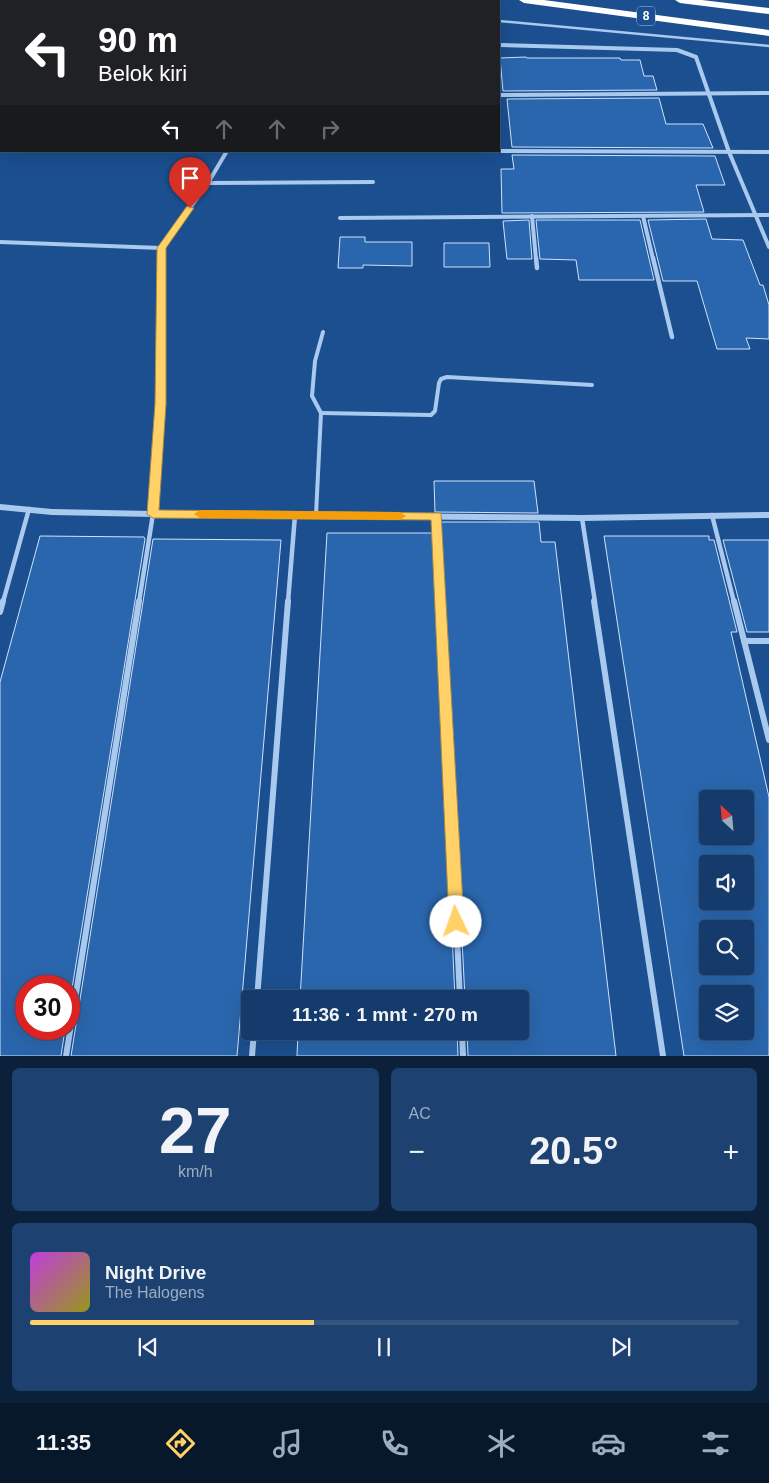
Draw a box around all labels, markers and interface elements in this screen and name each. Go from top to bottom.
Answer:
road number: 8 [637,7,655,26]
icon: left [15,20,80,85]
text: 90 m [98,20,178,59]
text: Belok kiri [98,61,187,86]
icon: left [157,115,185,143]
icon: ahead [210,115,238,143]
icon: ahead [263,115,291,143]
icon: right [316,115,344,143]
pin [169,157,211,208]
icon: arrive [176,164,204,192]
north arrow [699,790,754,845]
map controls [699,790,754,1040]
button: sound [699,855,754,910]
position arrow [429,895,481,947]
button: search [699,920,754,975]
speed limit sign: 30 [15,975,80,1040]
button: layers [699,985,754,1040]
text: 11:36 · 1 mnt · 270 m [292,1004,478,1025]
text: 27 [159,1094,231,1167]
text: AC [409,1105,431,1122]
text: 20.5° [529,1130,618,1172]
text: − [409,1136,425,1167]
text: + [723,1136,739,1167]
text: km/h [178,1163,213,1180]
text: Night Drive [105,1262,206,1283]
text: The Halogens [105,1284,205,1301]
icon: previous [134,1333,162,1361]
icon: pause [370,1333,398,1361]
icon: next [607,1333,635,1361]
icon: directions [163,1426,198,1461]
icon: music [270,1426,305,1461]
icon: phone [377,1426,412,1461]
icon: climate [484,1426,519,1461]
icon: car [591,1426,626,1461]
icon: filters [698,1426,733,1461]
text: 11:35 [36,1430,91,1455]

